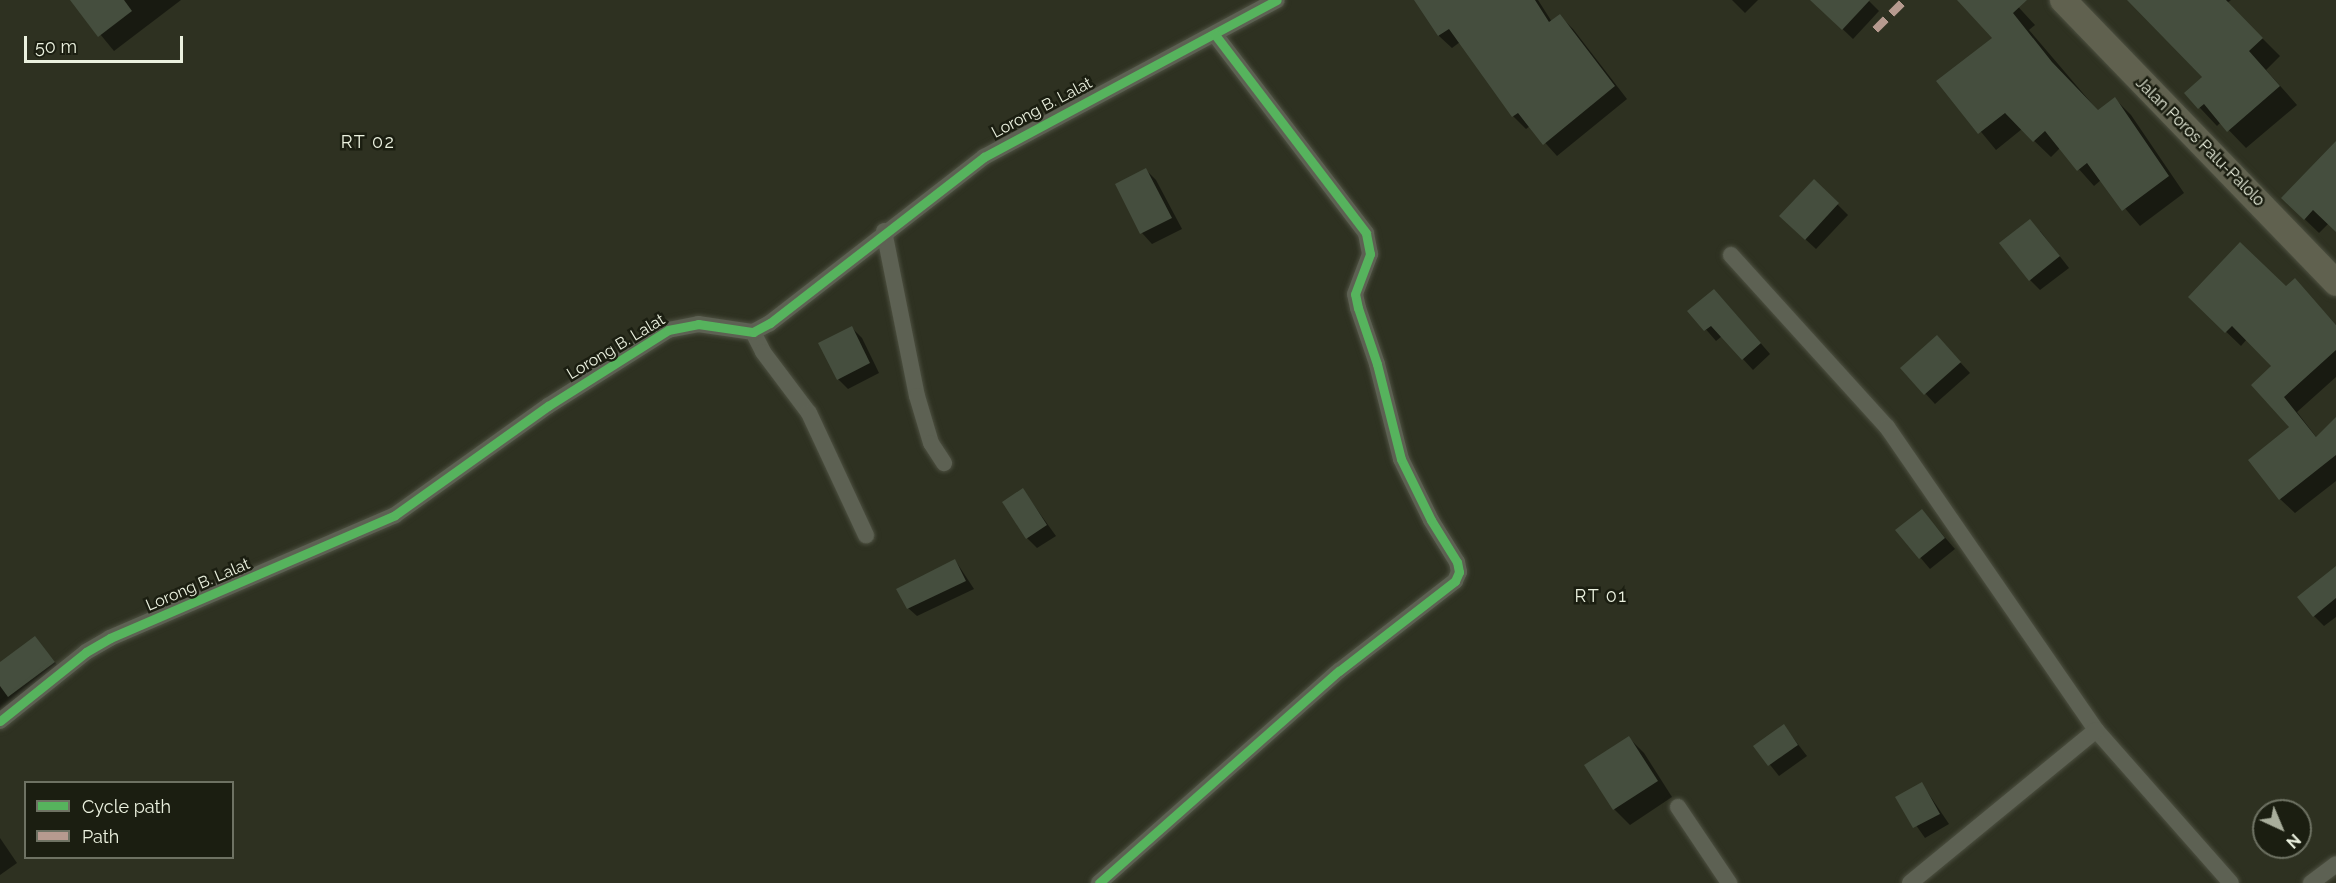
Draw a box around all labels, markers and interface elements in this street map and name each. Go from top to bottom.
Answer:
scale bar [27,24,186,62]
text: 50 m [35,36,77,57]
street label: Lorong B. Lalat [988,73,1096,143]
street label: Jalan Poros Palu-Palolo [2132,74,2268,210]
district label: RT 02 [340,131,396,153]
street label: Lorong B. Lalat [563,310,669,384]
street label: Lorong B. Lalat [143,554,253,616]
district label: RT 01 [1574,585,1628,607]
legend [24,781,234,859]
text: Cycle path [82,796,171,817]
north arrow [2252,799,2312,859]
text: Path [82,826,119,847]
text: N [2282,830,2304,852]

